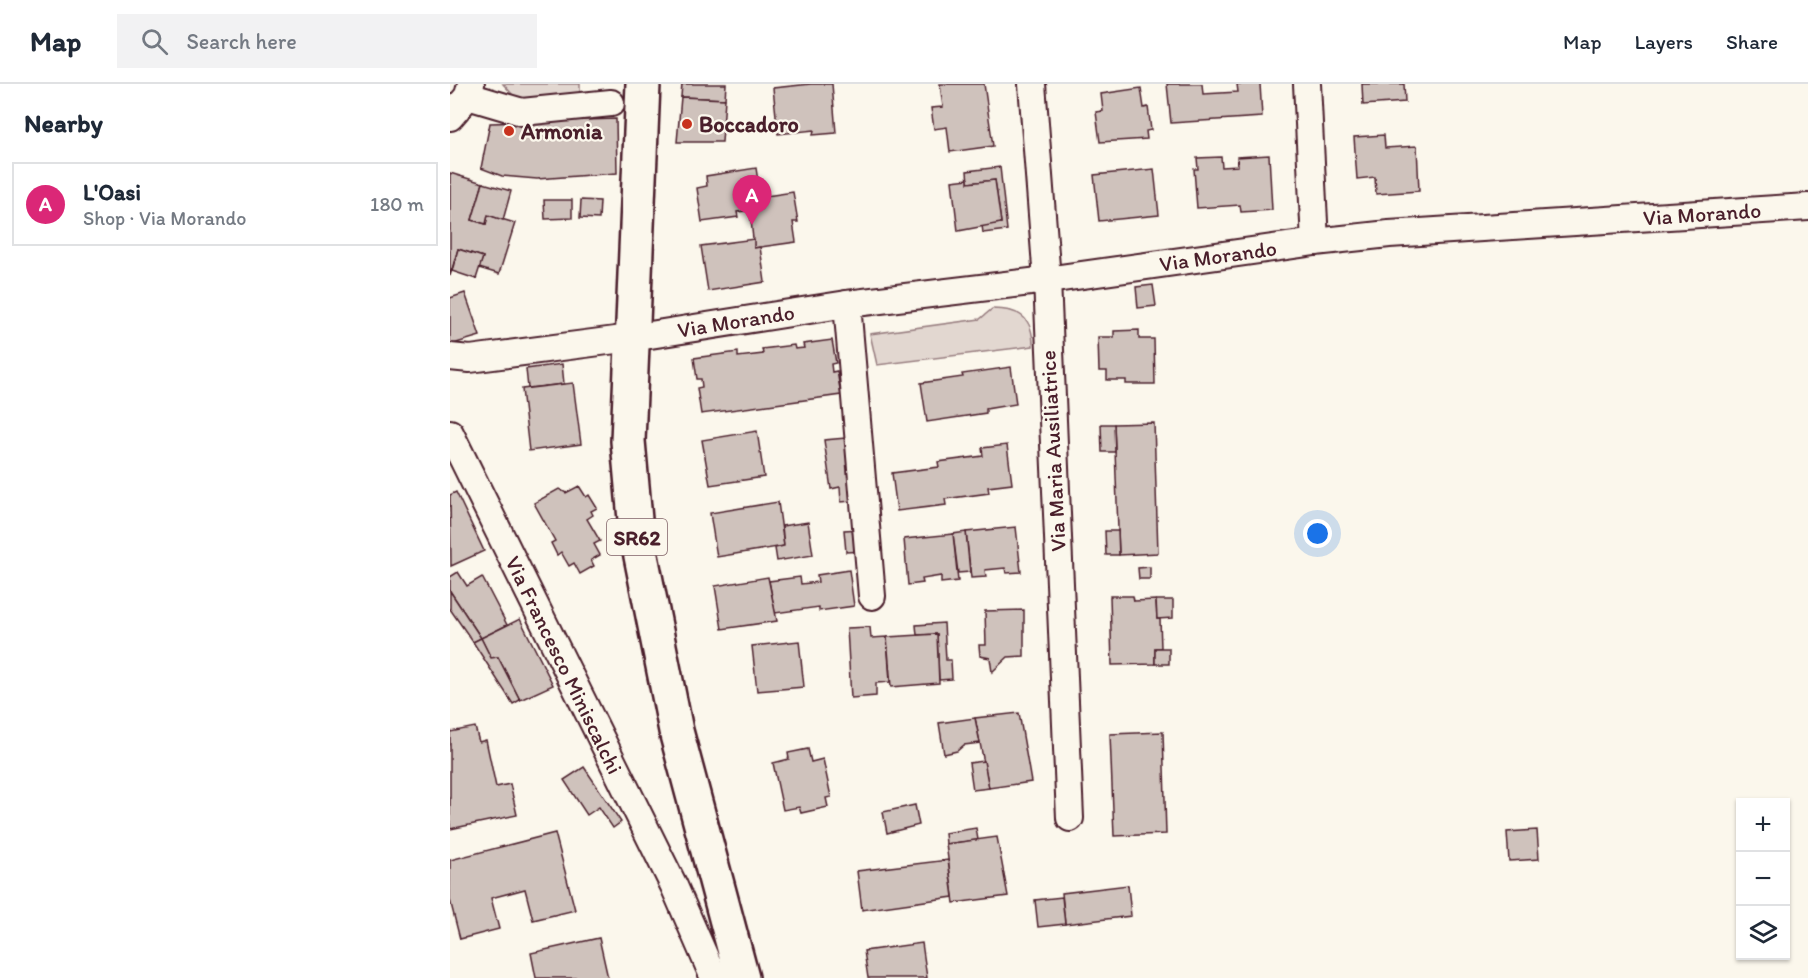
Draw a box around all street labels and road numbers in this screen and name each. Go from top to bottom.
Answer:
street label: Via Morando [1642,196,1762,232]
street label: Via Morando [1158,234,1278,278]
street label: Via Morando [675,298,797,344]
street label: Via Maria Ausiliatrice [1034,350,1072,552]
road number: SR62 [607,519,667,555]
street label: Via Francesco Miniscalchi [499,552,629,778]

